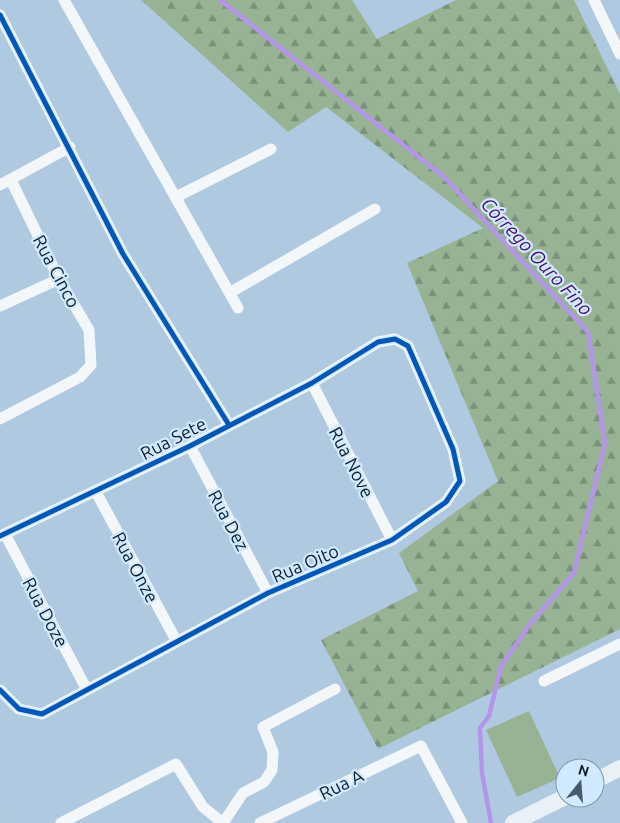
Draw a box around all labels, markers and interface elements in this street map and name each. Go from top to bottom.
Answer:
water label: Córrego Ouro Fino [477,193,597,319]
street label: Rua Cinco [30,231,84,311]
street label: Rua Sete [137,413,209,463]
street label: Rua Nove [326,423,378,501]
street label: Rua Dez [205,486,253,554]
street label: Rua Onze [109,528,163,606]
street label: Rua Oito [269,540,341,586]
street label: Rua Doze [19,574,73,650]
north arrow [555,758,605,808]
text: N [576,761,591,780]
street label: Rua A [316,765,367,803]

